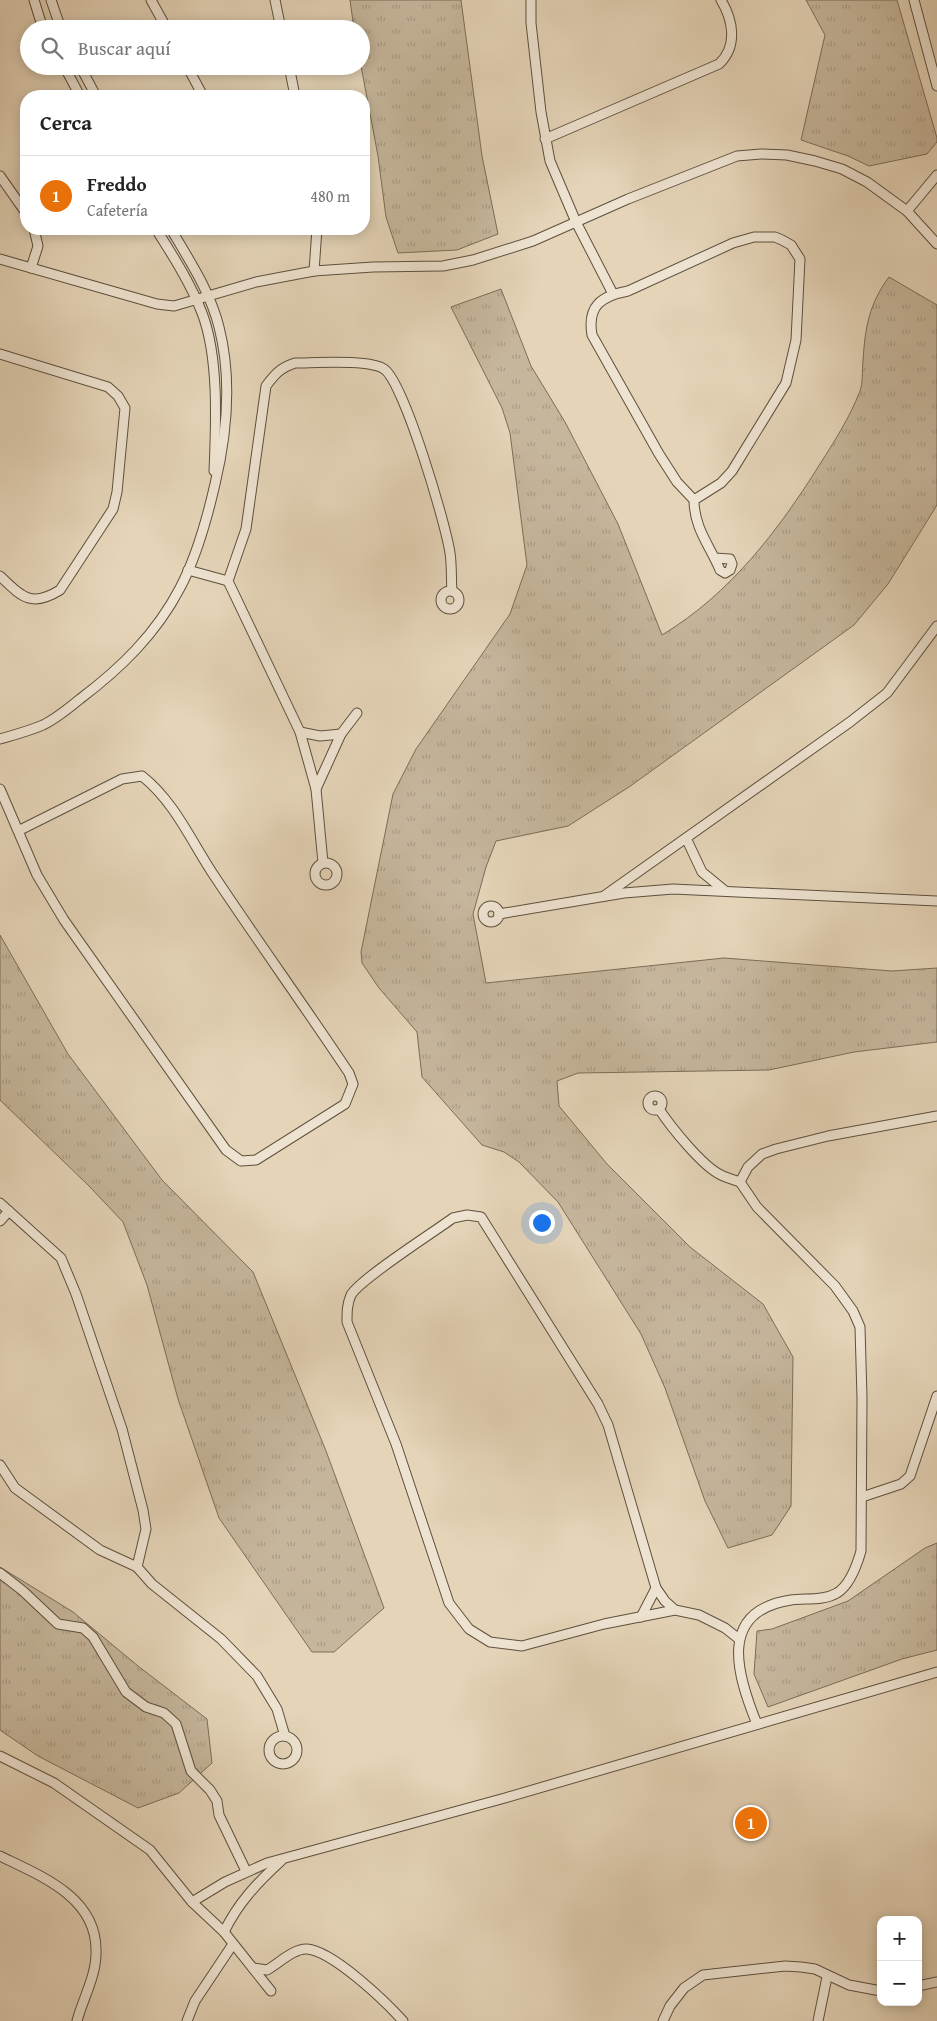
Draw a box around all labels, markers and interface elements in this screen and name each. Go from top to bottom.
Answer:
search box [20,20,370,75]
icon: search [38,34,66,62]
text: Buscar aquí [78,34,171,62]
text: Cerca [40,107,92,138]
text: Freddo [87,170,147,198]
text: 1 [52,184,60,208]
text: 480 m [310,184,350,208]
text: Cafetería [87,198,148,222]
your location [529,1210,555,1236]
pin: 1 [735,1804,767,1842]
map controls [877,1916,922,2006]
button: + [877,1916,922,1961]
button: − [877,1961,922,2006]

